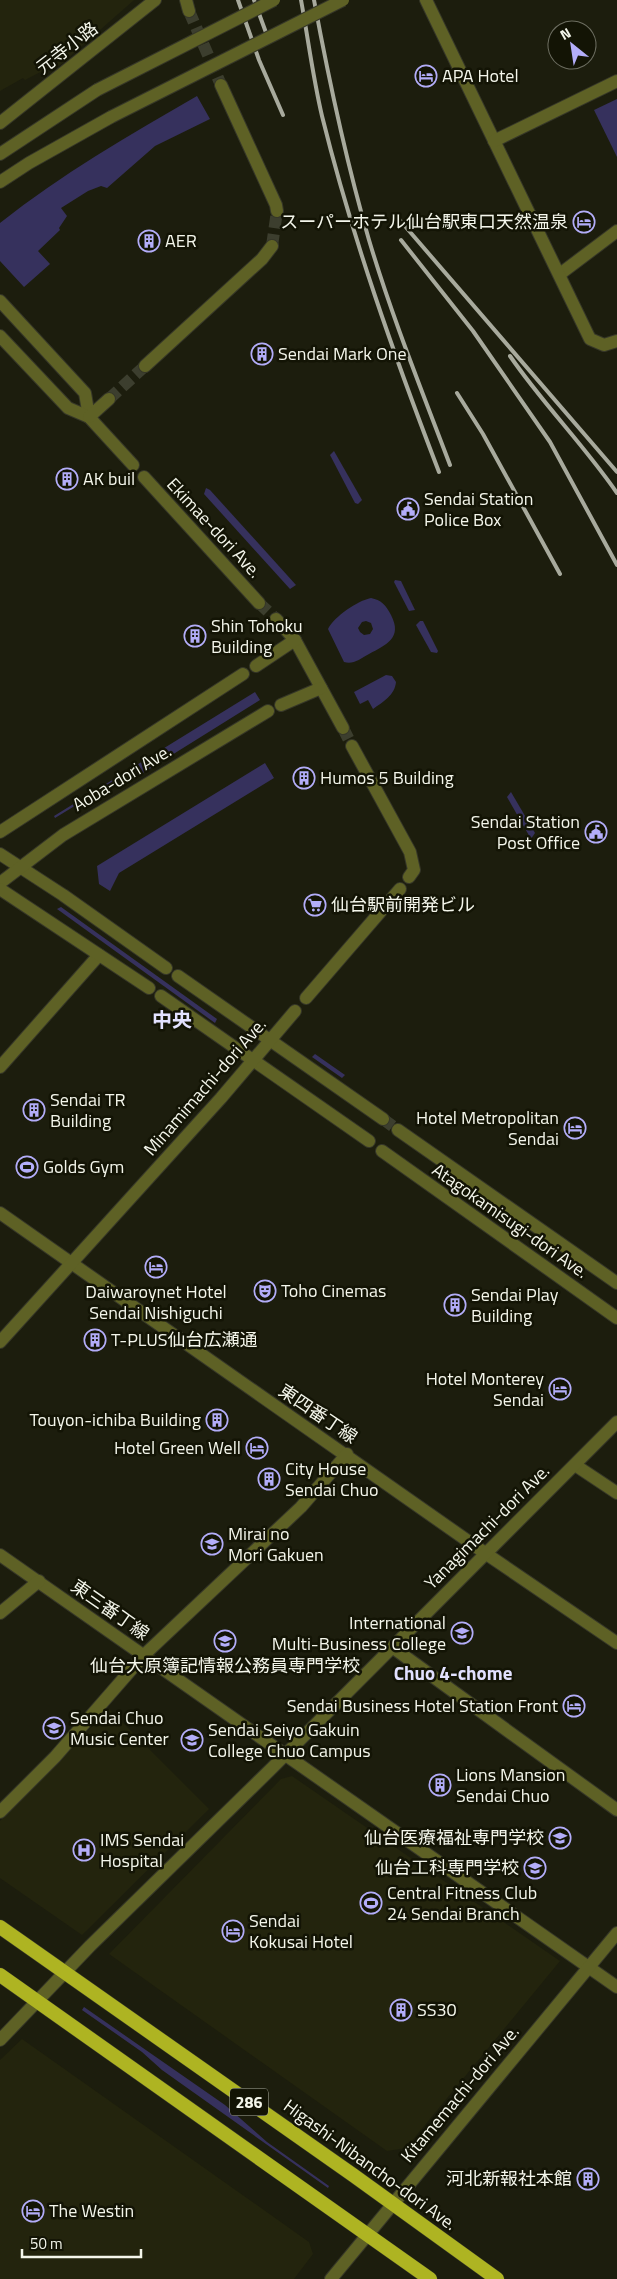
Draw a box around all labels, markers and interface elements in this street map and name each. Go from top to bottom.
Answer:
street label: 元寺小路 [30,15,103,80]
north arrow [547,20,597,70]
text: N [556,22,575,45]
place label: APA Hotel [442,62,519,89]
hotel icon: APA Hotel [414,64,438,88]
place label: スーパーホテル仙台駅東口天然温泉 [280,208,568,235]
hotel icon: スーパーホテル仙台駅東口天然温泉 [572,210,596,234]
place label: AER [165,227,197,254]
building icon: AER [137,229,161,253]
place label: Sendai Mark One [278,340,407,367]
building icon: Sendai Mark One [250,342,274,366]
place label: AK buil [83,465,135,492]
building icon: AK buil [55,467,79,491]
street label: Ekimae-dori Ave. [161,471,268,584]
place label: Sendai Station Police Box [424,485,533,533]
public building icon: Sendai Station Police Box [396,497,420,521]
place label: Shin Tohoku Building [211,612,303,660]
building icon: Shin Tohoku Building [183,624,207,648]
street label: Aoba-dori Ave. [67,737,176,818]
place label: Humos 5 Building [320,764,454,791]
building icon: Humos 5 Building [292,766,316,790]
place label: Sendai Station Post Office [471,808,580,856]
public building icon: Sendai Station Post Office [584,820,608,844]
place label: 仙台駅前開発ビル [331,891,475,918]
supermarket icon: 仙台駅前開発ビル [303,893,327,917]
district label: 中央 [152,1004,192,1035]
street label: Minamimachi-dori Ave. [137,1012,272,1162]
place label: Sendai TR Building [50,1086,126,1134]
building icon: Sendai TR Building [22,1098,46,1122]
place label: Hotel Metropolitan Sendai [416,1104,559,1152]
hotel icon: Hotel Metropolitan Sendai [563,1116,587,1140]
place label: Golds Gym [43,1153,124,1180]
sports icon: Golds Gym [15,1155,39,1179]
street label: Atagokamisugi-dori Ave. [427,1156,594,1285]
hotel icon: Daiwaroynet Hotel Sendai Nishiguchi [144,1255,168,1279]
place label: Toho Cinemas [281,1277,386,1304]
place label: Daiwaroynet Hotel Sendai Nishiguchi [85,1278,227,1326]
theatre icon: Toho Cinemas [253,1279,277,1303]
place label: Sendai Play Building [471,1281,559,1329]
building icon: Sendai Play Building [443,1293,467,1317]
place label: T-PLUS仙台広瀬通 [111,1326,258,1353]
building icon: T-PLUS仙台広瀬通 [83,1328,107,1352]
place label: Hotel Monterey Sendai [426,1365,544,1413]
street label: 東四番丁線 [273,1377,363,1450]
hotel icon: Hotel Monterey Sendai [548,1377,572,1401]
place label: Touyon-ichiba Building [30,1406,201,1433]
building icon: Touyon-ichiba Building [205,1408,229,1432]
place label: Hotel Green Well [114,1434,241,1461]
hotel icon: Hotel Green Well [245,1436,269,1460]
place label: City House Sendai Chuo [285,1455,378,1503]
street label: Yanagimachi-dori Ave. [418,1458,556,1596]
building icon: City House Sendai Chuo [257,1467,281,1491]
place label: Mirai no Mori Gakuen [228,1520,324,1568]
school or university icon: Mirai no Mori Gakuen [200,1532,224,1556]
street label: 東三番丁線 [66,1573,155,1646]
place label: International Multi-Business College [272,1609,446,1657]
school or university icon: International Multi-Business College [450,1621,474,1645]
school or university icon: 仙台大原簿記情報公務員専門学校 [213,1629,237,1653]
place label: 仙台大原簿記情報公務員専門学校 [90,1652,360,1679]
district label: Chuo 4-chome [394,1658,513,1687]
place label: Sendai Business Hotel Station Front [287,1692,559,1719]
hotel icon: Sendai Business Hotel Station Front [562,1694,586,1718]
place label: Sendai Chuo Music Center [70,1704,169,1752]
school or university icon: Sendai Chuo Music Center [42,1716,66,1740]
place label: Sendai Seiyo Gakuin College Chuo Campus [208,1716,371,1764]
school or university icon: Sendai Seiyo Gakuin College Chuo Campus [180,1728,204,1752]
place label: Lions Mansion Sendai Chuo [456,1761,565,1809]
building icon: Lions Mansion Sendai Chuo [428,1773,452,1797]
place label: 仙台医療福祉専門学校 [364,1824,544,1851]
place label: IMS Sendai Hospital [100,1826,184,1874]
school or university icon: 仙台医療福祉専門学校 [548,1826,572,1850]
hospital icon: IMS Sendai Hospital [72,1838,96,1862]
place label: 仙台工科専門学校 [375,1854,519,1881]
school or university icon: 仙台工科専門学校 [523,1856,547,1880]
place label: Central Fitness Club 24 Sendai Branch [387,1879,537,1927]
sports icon: Central Fitness Club 24 Sendai Branch [359,1891,383,1915]
place label: Sendai Kokusai Hotel [249,1907,353,1955]
hotel icon: Sendai Kokusai Hotel [221,1919,245,1943]
place label: SS30 [417,1996,457,2023]
building icon: SS30 [389,1998,413,2022]
street label: Kitamemachi-dori Ave. [394,2019,525,2168]
road number: 286 [230,2088,268,2116]
street label: Higashi-Nibancho-dori Ave. [278,2092,463,2237]
place label: 河北新報社本館 [446,2165,572,2192]
building icon: 河北新報社本館 [576,2167,600,2191]
place label: The Westin [49,2197,134,2224]
hotel icon: The Westin [21,2199,45,2223]
scale bar [22,2226,141,2258]
text: 50 m [30,2232,63,2255]

